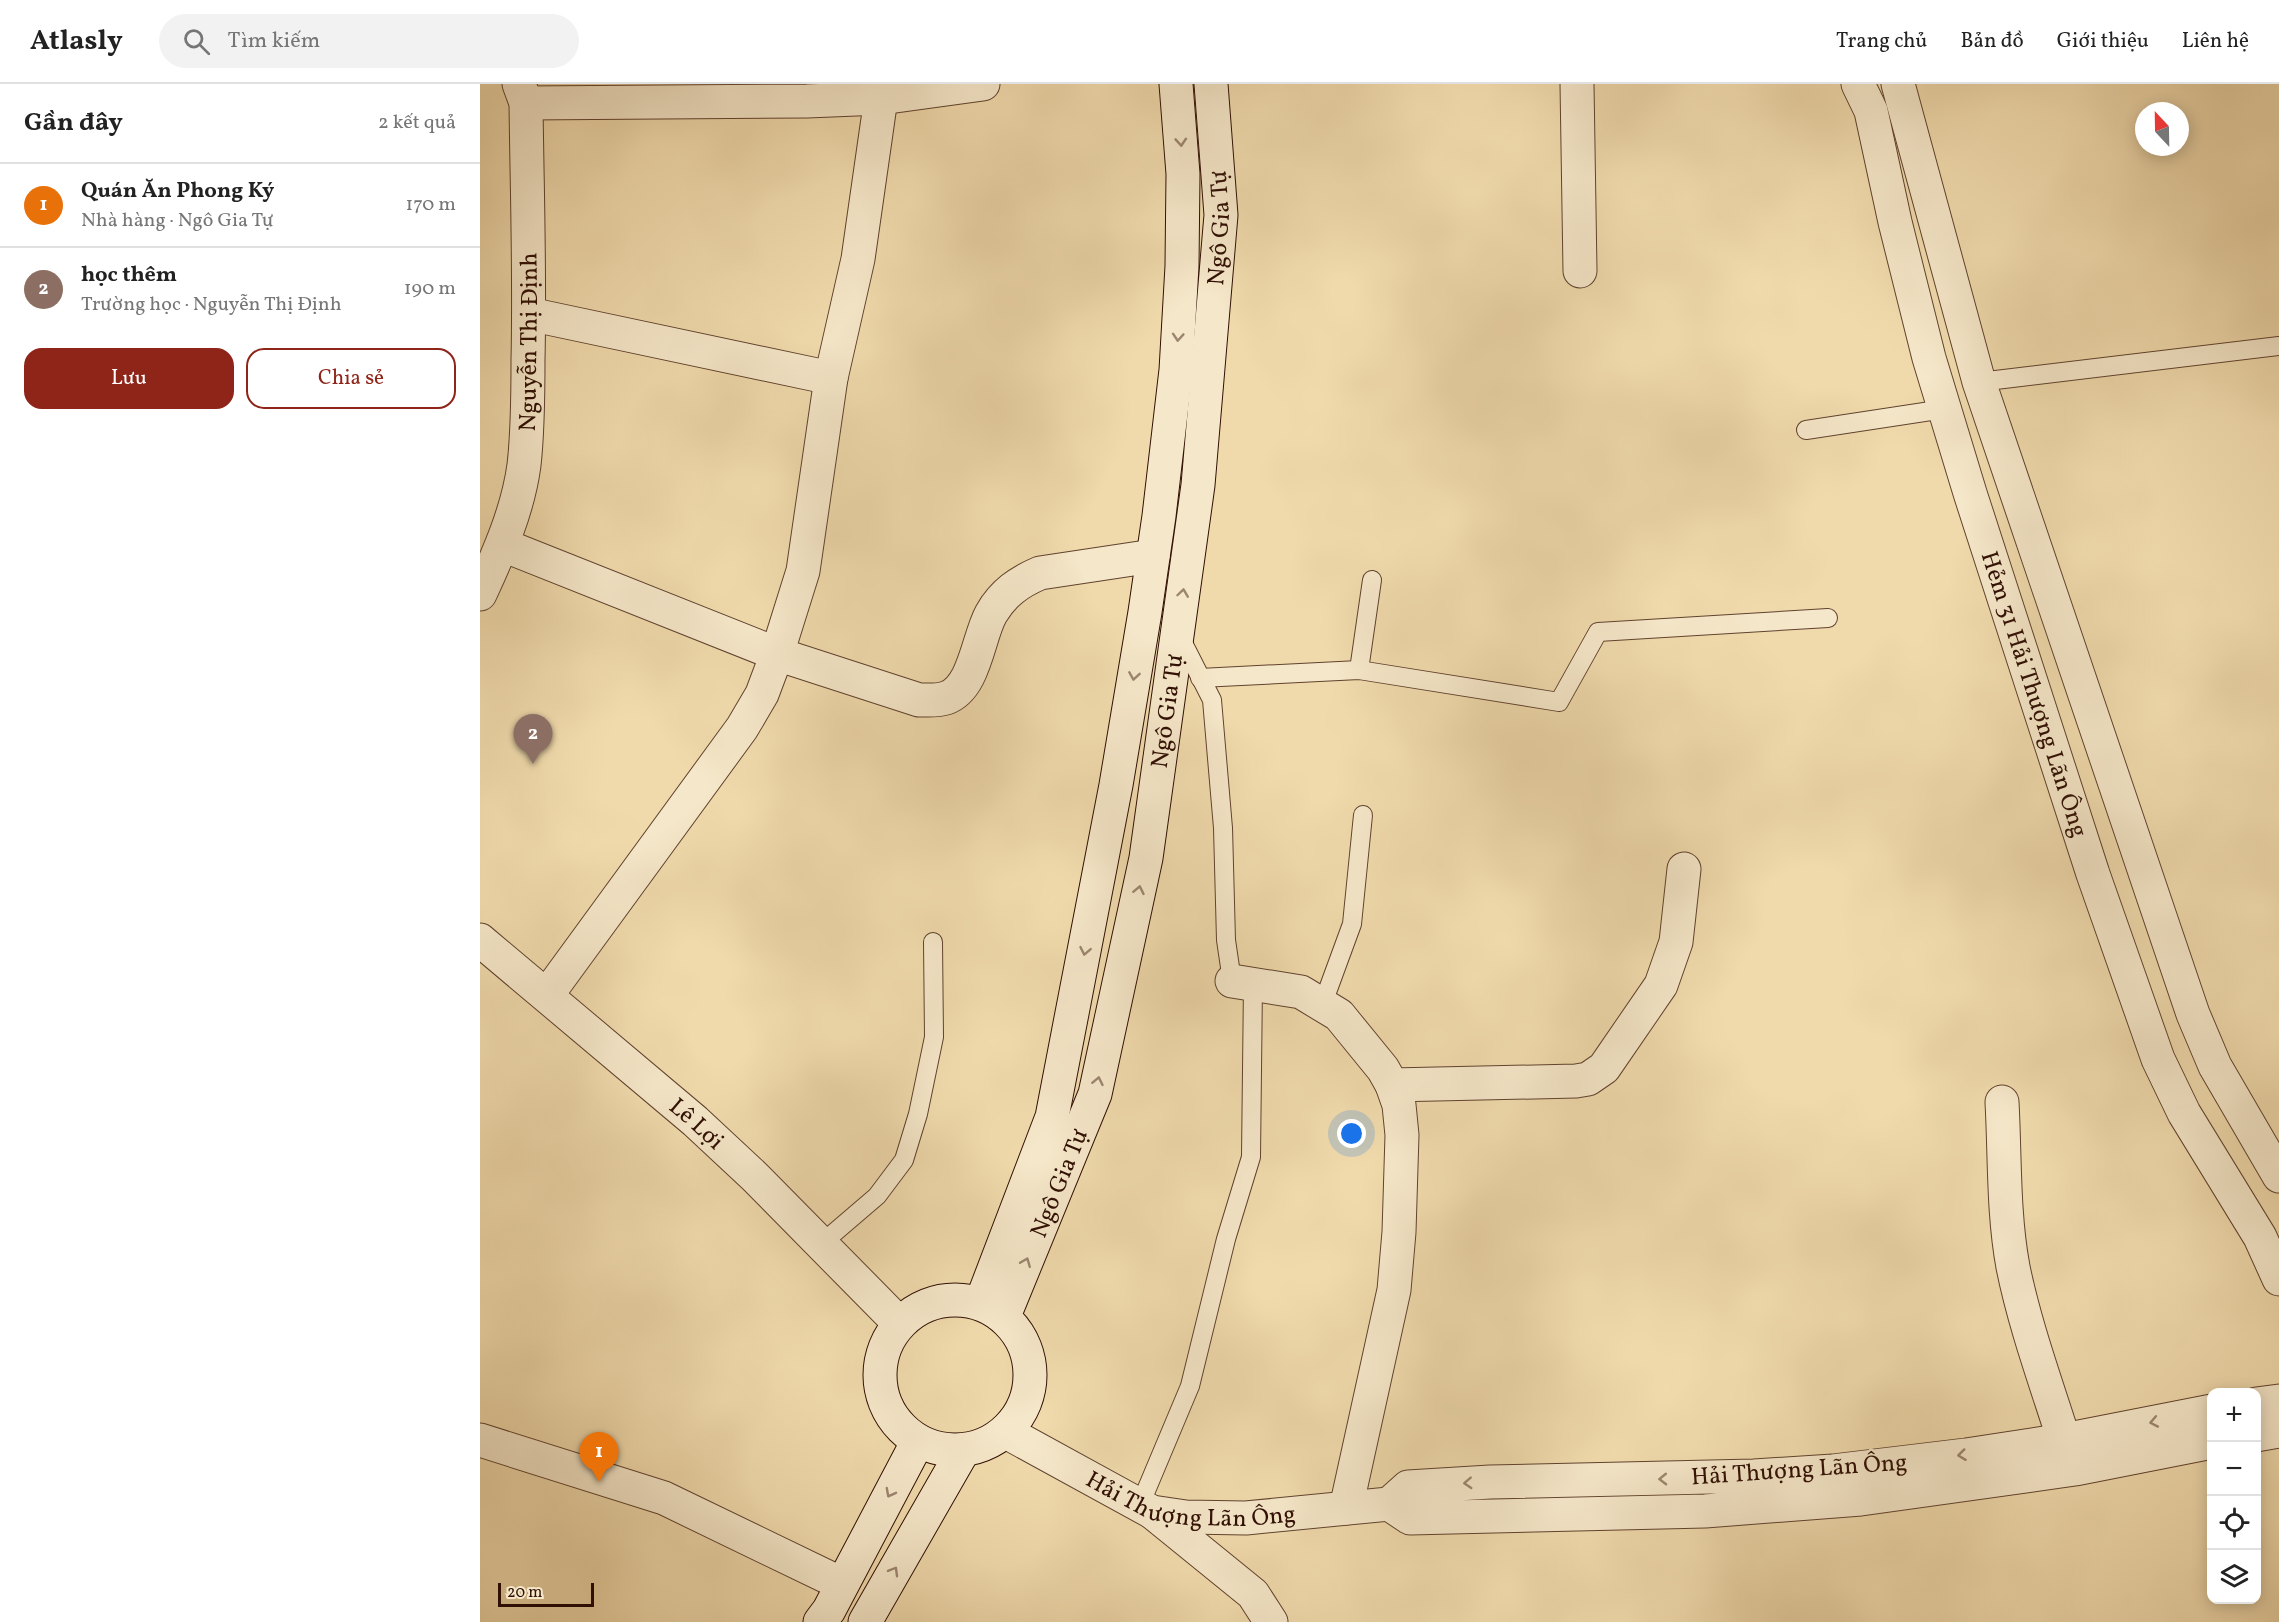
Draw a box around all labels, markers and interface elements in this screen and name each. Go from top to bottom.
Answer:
search box [159,14,579,68]
text: Atlasly [30,22,123,61]
icon: search [180,25,213,58]
text: Tìm kiếm [228,26,320,57]
text: Trang chủ [1836,27,1927,56]
text: Bản đồ [1960,27,2024,56]
text: Giới thiệu [2057,27,2149,56]
text: Liên hệ [2182,27,2249,56]
north arrow [2135,102,2189,156]
text: Gần đây [24,105,123,141]
text: 2 kết quả [378,109,456,137]
one-way arrow [1174,138,1187,147]
street label: Ngô Gia Tự [1200,169,1240,287]
text: Quán Ăn Phong Ký [81,176,274,207]
text: 1 [39,191,48,219]
text: 170 m [406,191,456,219]
text: Nhà hàng · Ngô Gia Tự [81,207,274,235]
street label: Nguyễn Thị Định [512,252,548,432]
text: học thêm [81,260,177,291]
text: 2 [38,275,49,303]
text: 190 m [404,275,456,303]
text: Trường học · Nguyễn Thị Định [81,291,342,319]
one-way arrow [1172,333,1185,342]
button: Lưu [24,348,234,409]
button: Chia sẻ [246,348,456,409]
street label: Hẻm 31 Hải Thượng Lãn Ông [1971,547,2095,842]
one-way arrow [1176,589,1189,598]
street label: Ngô Gia Tự [1144,652,1193,771]
one-way arrow [1128,671,1141,681]
pin: 2 [514,714,552,764]
one-way arrow [1131,885,1144,895]
one-way arrow [1079,946,1092,956]
one-way arrow [1090,1076,1103,1086]
street label: Lê Lợi [661,1091,731,1159]
your location [1337,1119,1366,1148]
street label: Ngô Gia Tự [1023,1124,1098,1243]
one-way arrow [1019,1257,1031,1268]
map controls [2207,1388,2261,1604]
button: + [2207,1388,2261,1442]
one-way arrow [2149,1415,2159,1428]
pin: 1 [580,1432,618,1482]
button: − [2207,1442,2261,1496]
street label: Hải Thượng Lãn Ông [1690,1446,1908,1496]
one-way arrow [1957,1448,1967,1461]
street label: Hải Thượng Lãn Ông [1079,1464,1297,1537]
one-way arrow [1659,1472,1668,1485]
one-way arrow [1464,1477,1473,1490]
one-way arrow [886,1486,897,1497]
button: locate [2207,1496,2261,1550]
button: layers [2207,1550,2261,1604]
one-way arrow [887,1567,898,1577]
scale bar [498,1580,594,1608]
text: 20 m [507,1582,542,1604]

